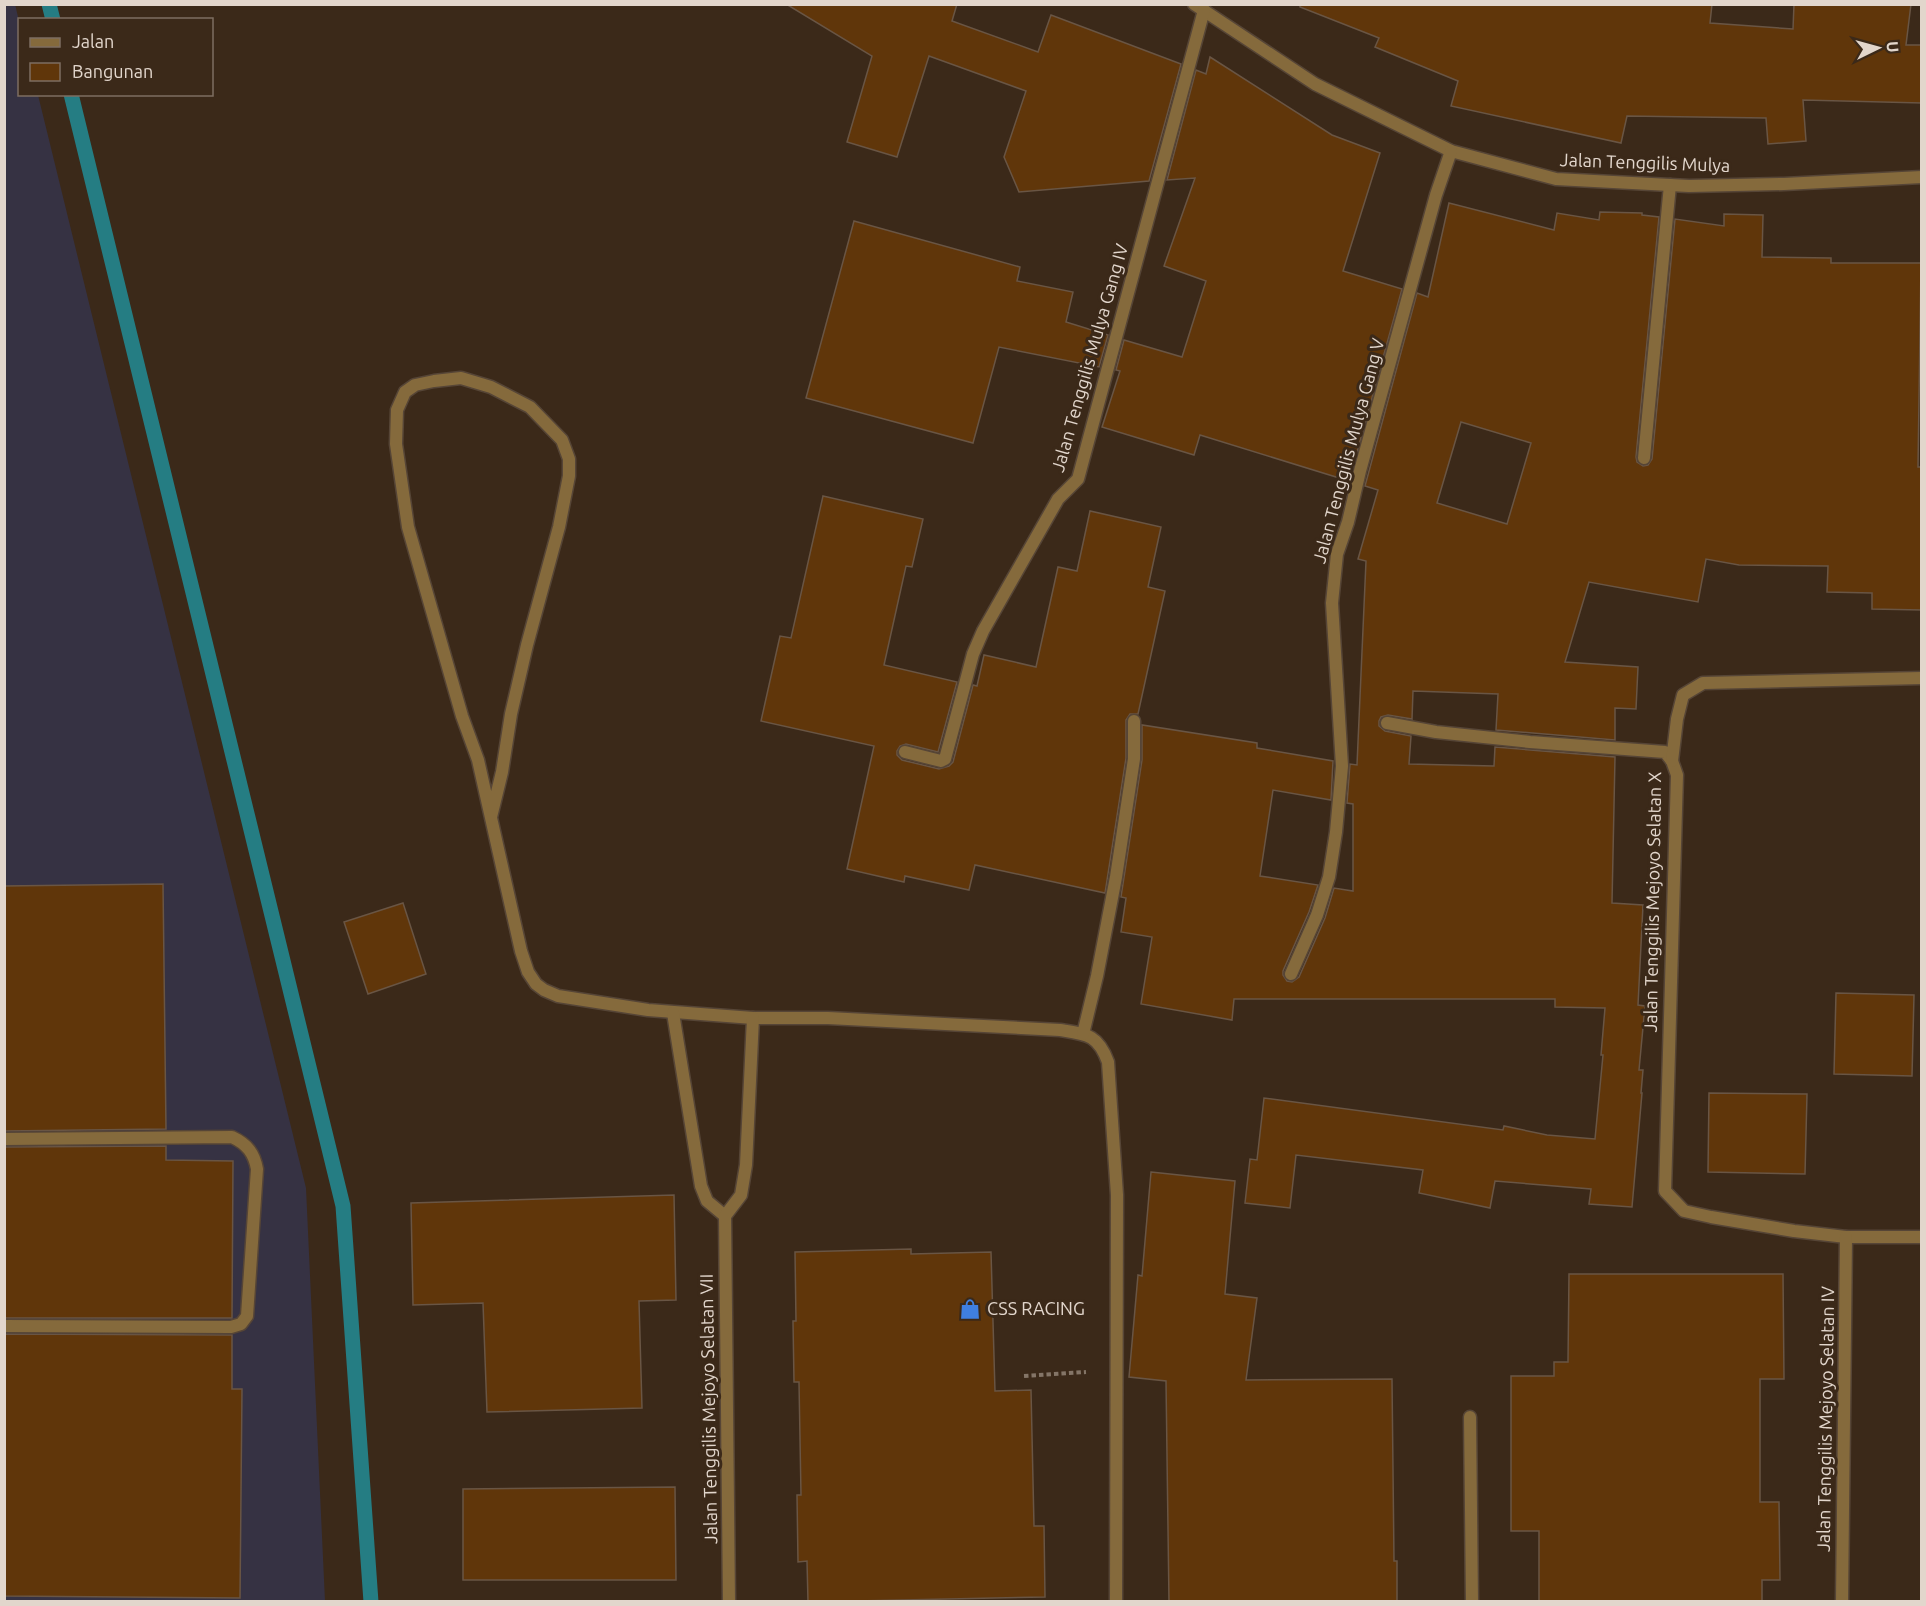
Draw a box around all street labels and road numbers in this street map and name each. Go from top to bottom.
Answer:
street label: Jalan Tenggilis Mulya [1559,149,1731,175]
street label: Jalan Tenggilis Mulya Gang IV [1047,241,1131,474]
street label: Jalan Tenggilis Mulya Gang V [1308,336,1388,565]
street label: Jalan Tenggilis Mejoyo Selatan X [1640,771,1664,1033]
street label: Jalan Tenggilis Mejoyo Selatan VII [696,1274,720,1544]
street label: Jalan Tenggilis Mejoyo Selatan IV [1813,1285,1837,1552]

